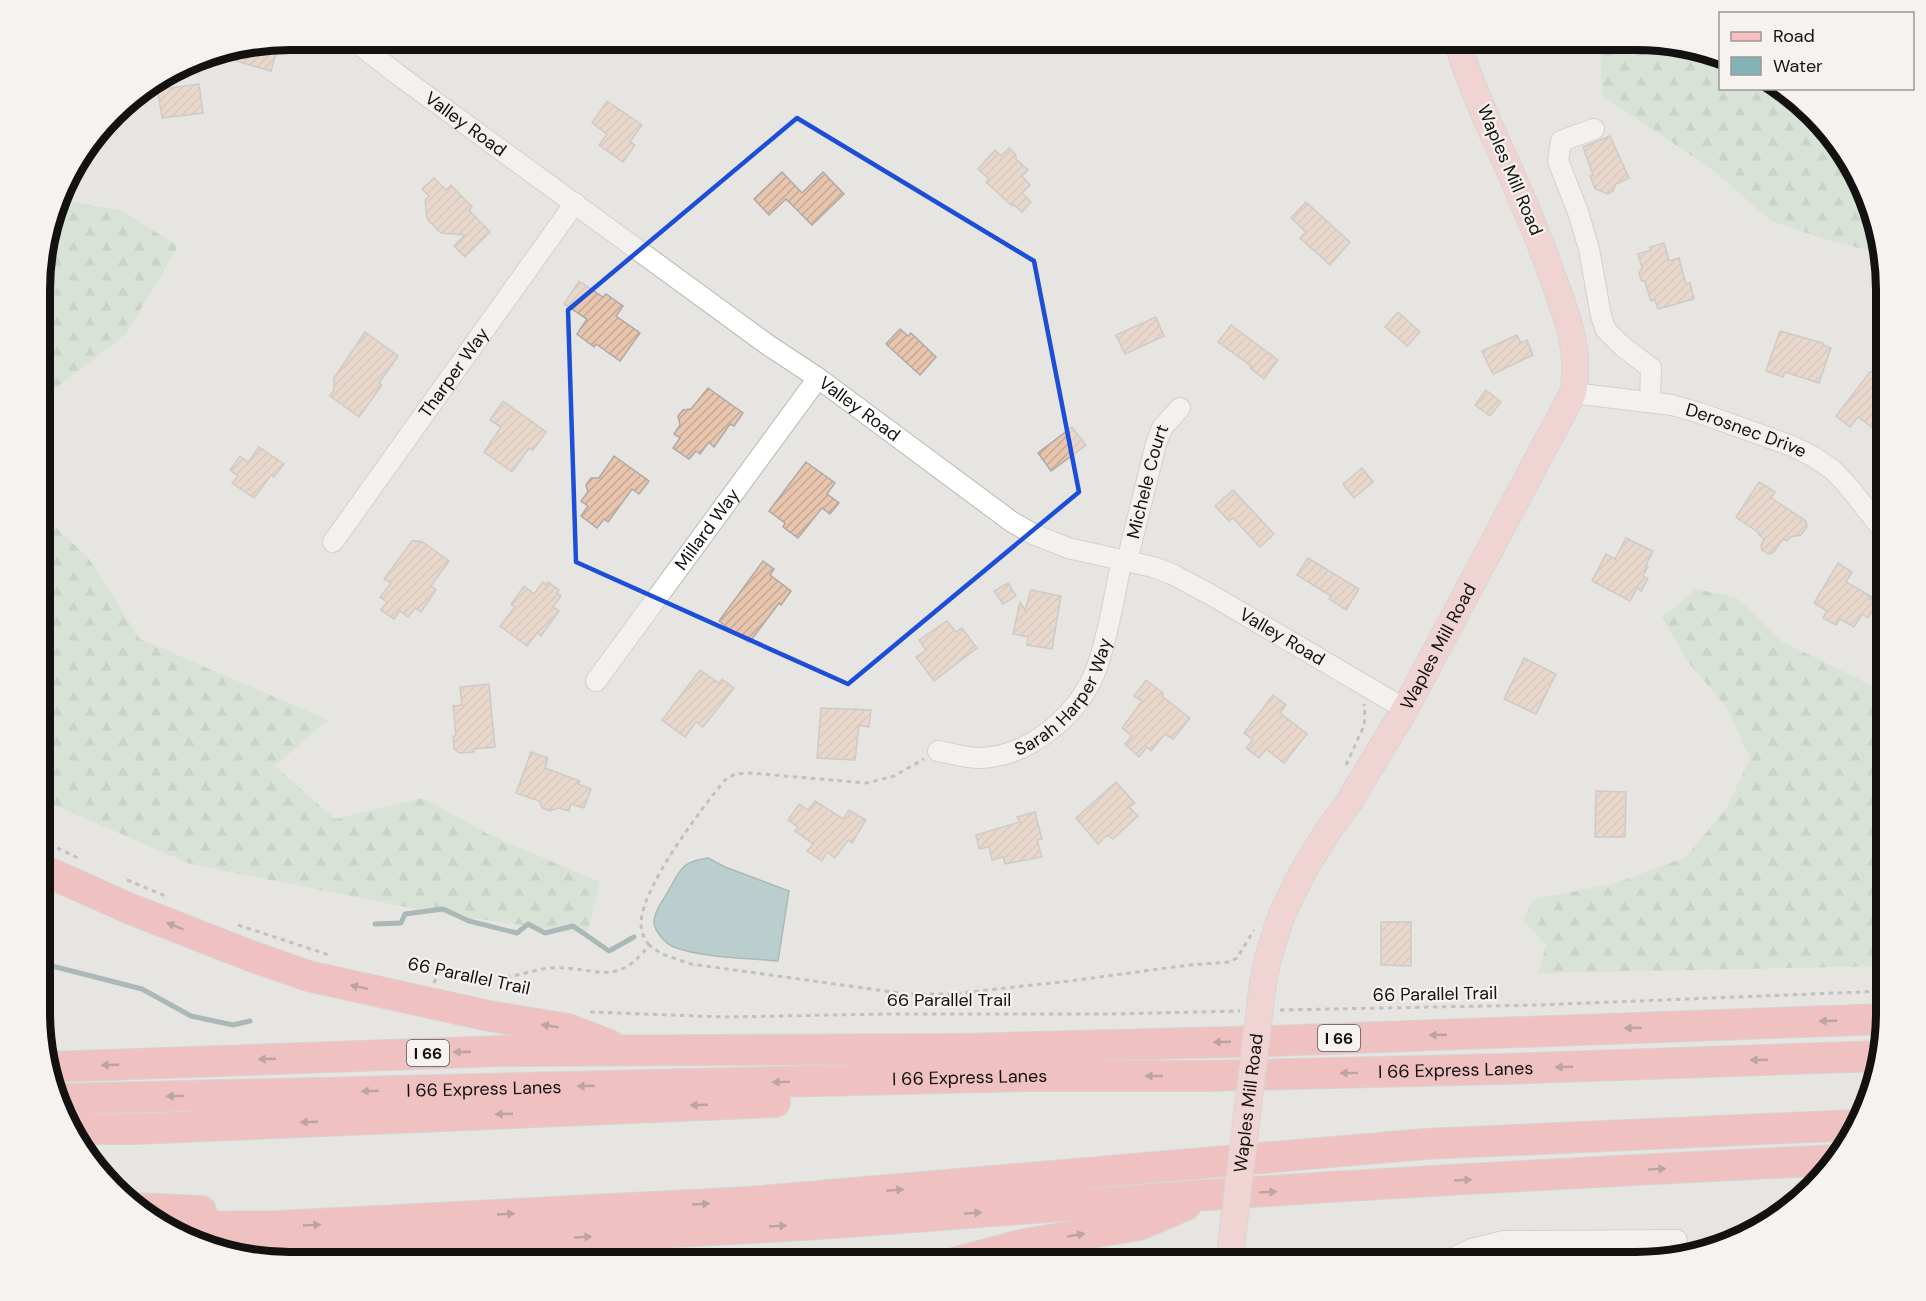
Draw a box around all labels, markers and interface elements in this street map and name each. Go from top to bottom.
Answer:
legend [1719,12,1914,90]
text: Road [1773,24,1815,48]
text: Water [1773,54,1823,78]
street label: Valley Road [420,86,511,162]
street label: Waples Mill Road [1472,101,1548,239]
street label: Tharper Way [413,323,494,423]
street label: Valley Road [814,371,905,447]
street label: Derosnec Drive [1683,398,1811,463]
street label: Michele Court [1121,421,1174,541]
street label: Millard Way [669,484,745,575]
street label: Waples Mill Road [1395,579,1482,714]
street label: Valley Road [1235,602,1329,671]
street label: Sarah Harper Way [1011,635,1117,761]
one-way arrow [165,921,183,931]
street label: 66 Parallel Trail [406,951,532,1001]
street label: 66 Parallel Trail [1373,981,1497,1007]
one-way arrow [350,982,369,991]
street label: 66 Parallel Trail [887,988,1011,1012]
one-way arrow [1819,1017,1838,1026]
one-way arrow [541,1021,560,1030]
one-way arrow [1624,1023,1643,1033]
road number: I 66 [1318,1025,1360,1051]
one-way arrow [1429,1030,1448,1039]
street label: Waples Mill Road [1228,1032,1269,1174]
one-way arrow [1213,1037,1232,1047]
road number: I 66 [407,1040,449,1066]
one-way arrow [452,1047,471,1057]
one-way arrow [257,1054,276,1063]
street label: I 66 Express Lanes [1378,1056,1534,1084]
one-way arrow [1750,1056,1769,1065]
one-way arrow [101,1060,120,1070]
one-way arrow [1555,1062,1574,1072]
street label: I 66 Express Lanes [892,1064,1047,1091]
one-way arrow [1339,1068,1358,1078]
one-way arrow [1144,1071,1163,1081]
street label: I 66 Express Lanes [406,1075,562,1103]
one-way arrow [772,1077,791,1087]
one-way arrow [577,1082,596,1091]
one-way arrow [361,1087,380,1096]
one-way arrow [166,1091,185,1101]
one-way arrow [690,1101,709,1110]
one-way arrow [495,1109,514,1118]
one-way arrow [300,1117,319,1127]
one-way arrow [1648,1164,1667,1173]
one-way arrow [1453,1175,1472,1184]
one-way arrow [886,1185,905,1195]
one-way arrow [1259,1187,1278,1196]
one-way arrow [692,1200,711,1209]
one-way arrow [963,1208,982,1218]
one-way arrow [497,1210,516,1219]
one-way arrow [302,1220,321,1229]
one-way arrow [769,1222,788,1231]
one-way arrow [1066,1231,1085,1240]
one-way arrow [574,1232,593,1241]

